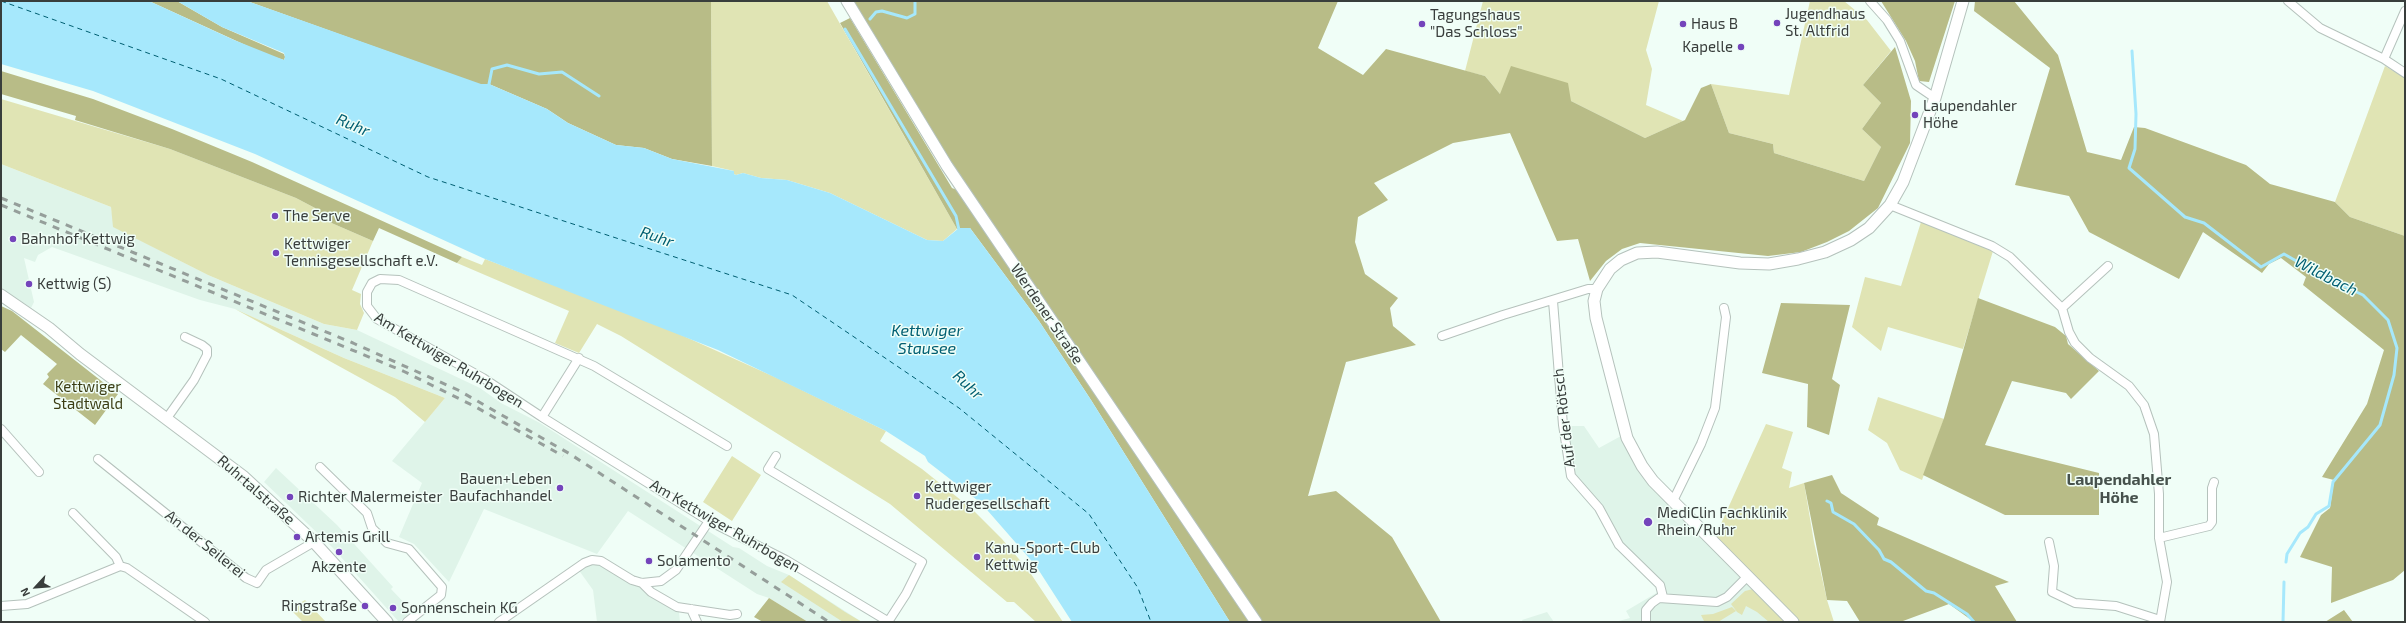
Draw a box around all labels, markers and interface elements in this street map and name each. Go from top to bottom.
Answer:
place label: Jugendhaus St. Altfrid [1785,5,1865,40]
place label: Tagungshaus "Das Schloss" [1430,6,1522,41]
place label: Haus B [1691,15,1738,33]
marker: Jugendhaus St. Altfrid [1772,18,1782,28]
marker: Tagungshaus "Das Schloss" [1417,19,1427,29]
marker: Haus B [1678,19,1688,29]
place label: Kapelle [1682,38,1733,56]
marker: Kapelle [1736,42,1746,52]
place label: Laupendahler Höhe [1923,97,2017,132]
water label: Ruhr [333,109,373,141]
marker: Laupendahler Höhe [1910,110,1920,120]
place label: The Serve [283,207,350,225]
marker: The Serve [270,211,280,221]
water label: Ruhr [638,222,676,252]
place label: Bahnhof Kettwig [21,230,135,248]
marker: Bahnhof Kettwig [8,234,18,244]
place label: Kettwiger Tennisgesellschaft e.V. [284,235,438,270]
marker: Kettwiger Tennisgesellschaft e.V. [271,248,281,258]
water label: Wildbach [2291,252,2361,300]
street label: Werdener Straße [1007,260,1087,368]
place label: Kettwig (S) [37,275,111,293]
marker: Kettwig (S) [24,279,34,289]
street label: Am Kettwiger Ruhrbogen [371,308,527,412]
water label: Kettwiger Stausee [891,321,963,359]
water label: Ruhr [949,366,987,404]
street label: Auf der Rötsch [1549,367,1579,469]
park label: Kettwiger Stadtwald [53,378,123,413]
street label: Ruhrtalstraße [214,451,298,529]
place label: Bauen+Leben Baufachhandel [449,470,552,505]
district label: Laupendahler Höhe [2067,470,2171,508]
street label: Am Kettwiger Ruhrbogen [647,476,803,576]
place label: Kettwiger Rudergesellschaft [925,478,1050,513]
marker: Bauen+Leben Baufachhandel [555,483,565,493]
place label: Richter Malermeister [298,488,442,506]
marker: Kettwiger Rudergesellschaft [912,491,922,501]
marker: Richter Malermeister [285,492,295,502]
place label: MediClin Fachklinik Rhein/Ruhr [1657,504,1787,539]
street label: An der Seilerei [161,506,249,582]
marker: MediClin Fachklinik Rhein/Ruhr [1642,516,1654,528]
place label: Artemis Grill [305,528,390,546]
marker: Artemis Grill [292,532,302,542]
place label: Kanu-Sport-Club Kettwig [985,539,1100,574]
marker: Akzente [334,547,344,557]
place label: Solamento [657,552,731,570]
marker: Kanu-Sport-Club Kettwig [972,552,982,562]
marker: Solamento [644,556,654,566]
place label: Akzente [311,558,367,576]
north arrow [16,567,56,607]
text: N [17,586,32,599]
place label: Ringstraße [281,597,357,615]
place label: Sonnenschein KG [401,599,518,617]
marker: Ringstraße [360,601,370,611]
marker: Sonnenschein KG [388,603,398,613]

